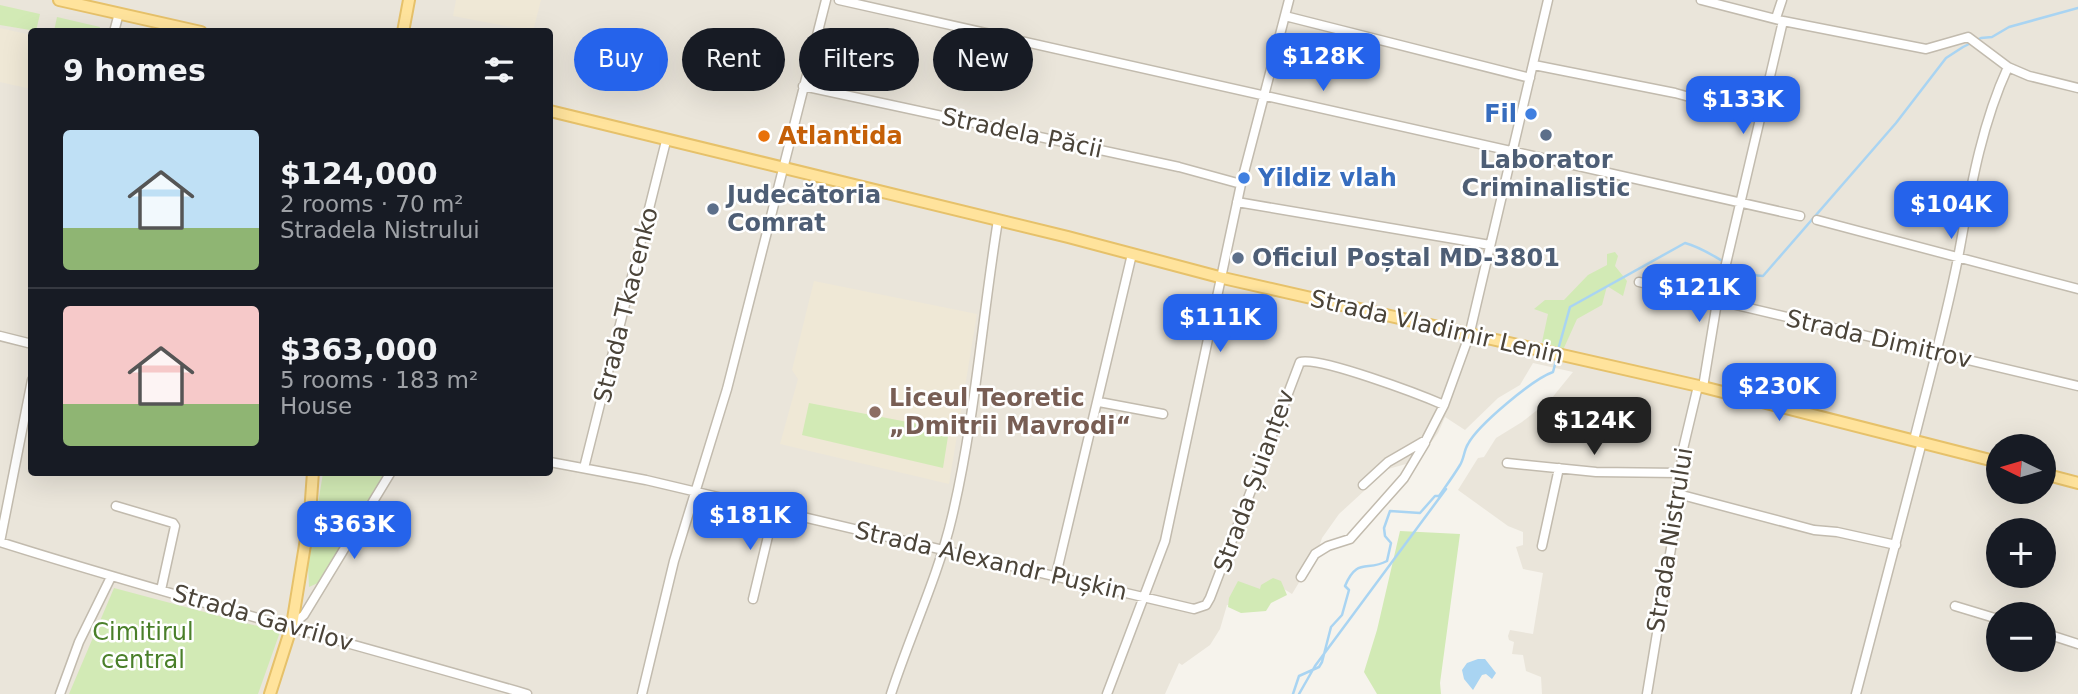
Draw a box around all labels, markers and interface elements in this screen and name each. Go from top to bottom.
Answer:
chip: Buy [574,28,668,91]
chip: Rent [682,28,785,91]
chip: Filters [799,28,919,91]
chip: New [933,28,1033,91]
pin: $128K [1274,34,1372,93]
text: $128K [1282,43,1364,69]
icon: filters [480,51,518,89]
text: 9 homes [63,53,206,88]
pin: $133K [1694,76,1792,136]
text: $133K [1702,86,1784,112]
place label: Fil [1484,100,1517,128]
street label: Stradela Păcii [939,102,1105,164]
marker: Fil [1523,106,1539,122]
place label: Atlantida [778,122,903,150]
marker: Laborator Criminalistic [1538,127,1554,143]
marker: Atlantida [756,128,772,144]
place label: Laborator Criminalistic [1462,146,1630,202]
text: $124,000 [280,156,438,191]
icon: home [119,158,203,242]
place label: Yildiz vlah [1257,164,1397,192]
marker: Yildiz vlah [1236,170,1252,186]
place label: Judecătoria Comrat [725,181,881,237]
pin: $104K [1902,182,2000,241]
text: 2 rooms · 70 m² [280,191,464,217]
text: $104K [1910,191,1992,217]
marker: Judecătoria Comrat [705,201,721,217]
street label: Strada Tkacenko [588,204,664,406]
text: Stradela Nistrului [280,217,480,243]
place label: Oficiul Poștal MD-3801 [1252,244,1560,272]
marker: Oficiul Poștal MD-3801 [1230,250,1246,266]
pin: $121K [1650,264,1748,324]
text: $121K [1658,274,1740,300]
street label: Strada Vladimir Lenin [1308,284,1566,370]
pin: $111K [1171,294,1269,354]
text: $111K [1179,304,1261,330]
street label: Strada Dimitrov [1783,304,1975,374]
text: $363,000 [280,332,438,367]
icon: home [119,334,203,418]
pin: $230K [1730,364,1828,423]
text: 5 rooms · 183 m² [280,367,478,393]
text: $230K [1738,373,1820,399]
place label: Liceul Teoretic „Dmitrii Mavrodi“ [889,384,1131,440]
street label: Strada Șuianțev [1208,386,1300,576]
text: House [280,393,352,419]
pin: $124K [1545,398,1643,457]
marker: Liceul Teoretic „Dmitrii Mavrodi“ [867,404,883,420]
text: $124K [1553,407,1635,433]
north arrow [1986,434,2056,504]
map controls [1986,434,2056,672]
street label: Strada Nistrului [1642,445,1698,635]
pin: $181K [701,492,799,552]
pin: $363K [305,502,403,561]
text: $181K [709,502,791,528]
text: $363K [313,511,395,537]
street label: Strada Alexandr Pușkin [852,516,1130,606]
button: + [1986,518,2056,588]
street label: Strada Gavrilov [170,579,356,657]
button: − [1986,602,2056,672]
park label: Cimitirul central [92,618,194,674]

